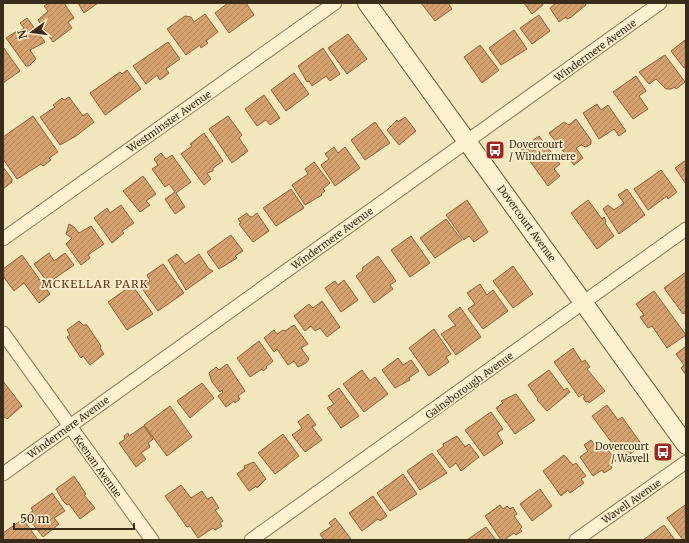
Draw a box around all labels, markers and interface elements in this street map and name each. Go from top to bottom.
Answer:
north arrow [12,12,52,52]
street label: Windermere Avenue [551,16,639,85]
text: N [14,28,30,40]
street label: Westminster Avenue [124,88,214,156]
place label: Dovercourt / Windermere [509,138,576,163]
bus stop icon: Dovercourt / Windermere [484,139,506,161]
street label: Dovercourt Avenue [494,182,559,264]
street label: Windermere Avenue [288,204,376,273]
district label: MCKELLAR PARK [41,277,149,291]
street label: Gainsborough Avenue [423,349,516,422]
street label: Windermere Avenue [24,393,112,462]
street label: Keenan Avenue [71,433,125,500]
place label: Dovercourt / Wavell [595,440,649,465]
bus stop icon: Dovercourt / Wavell [652,441,674,463]
street label: Wavell Avenue [598,476,663,527]
scale bar [14,505,134,531]
text: 50 m [20,511,49,526]

